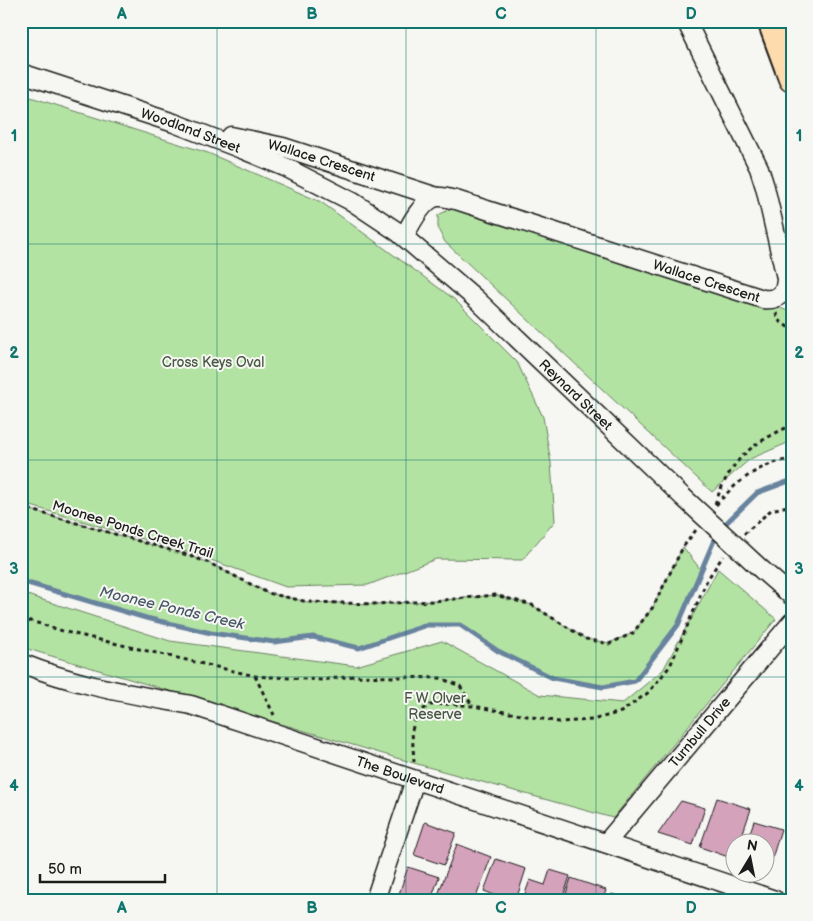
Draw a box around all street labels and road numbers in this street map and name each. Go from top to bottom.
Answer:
street label: Woodland Street [139,105,243,157]
street label: Wallace Crescent [267,136,378,186]
street label: Wallace Crescent [651,256,763,307]
street label: Reynard Street [535,356,616,434]
street label: Moonee Ponds Creek Trail [50,497,215,562]
street label: Turnbull Drive [665,694,734,771]
street label: The Boulevard [354,753,446,798]

